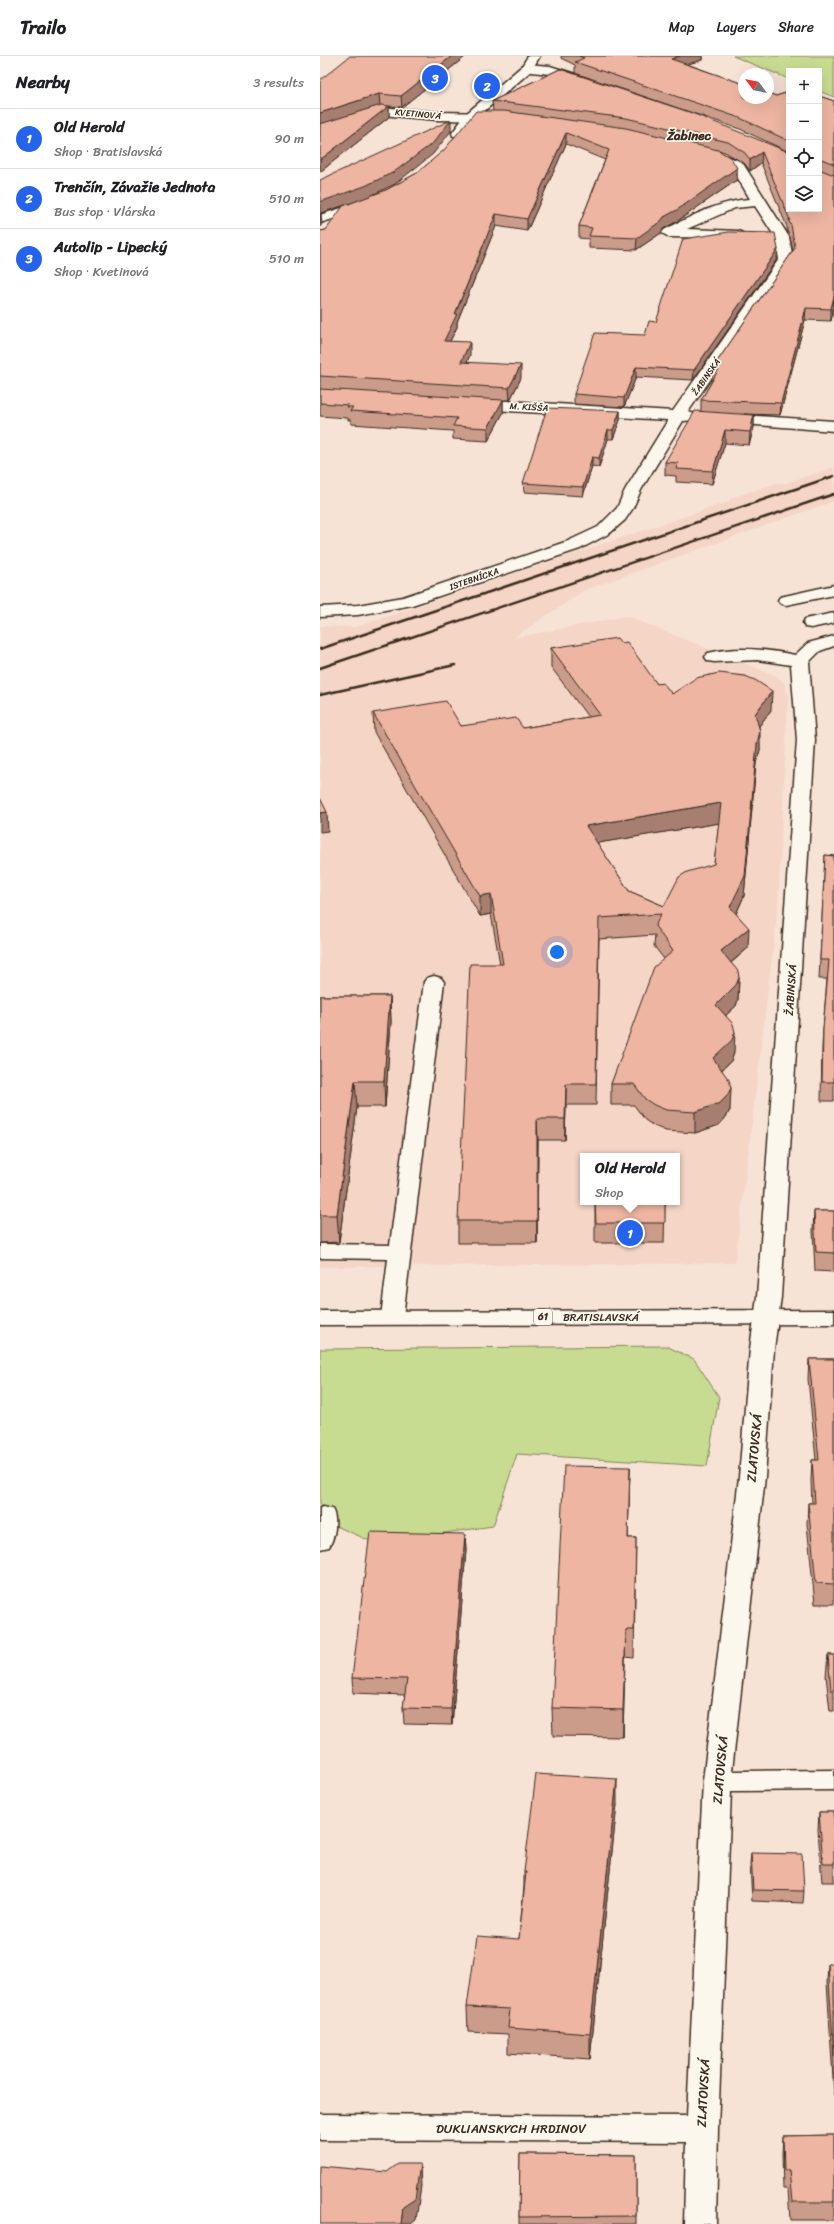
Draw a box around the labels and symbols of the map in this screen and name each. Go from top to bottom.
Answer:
pin: 3 [422,63,448,93]
north arrow [738,68,774,104]
pin: 2 [474,71,500,101]
street label: KVETINOVÁ [394,104,443,124]
district label: Žabinec [666,124,712,147]
street label: ŽABINSKÁ [687,354,725,399]
street label: M. KIŠŠA [509,398,549,416]
street label: ISTEBNÍCKA [446,563,501,595]
your location [547,942,567,962]
street label: ŽABINSKÁ [780,962,802,1016]
pin: 1 [617,1218,643,1248]
street label: BRATISLAVSKÁ [563,1308,641,1327]
road number: 61 [534,1309,552,1325]
street label: ZLATOVSKÁ [740,1411,769,1483]
street label: ZLATOVSKÁ [706,1733,735,1805]
street label: ZLATOVSKÁ [690,2057,716,2128]
street label: DUKLIANSKYCH HRDINOV [436,2117,587,2140]

